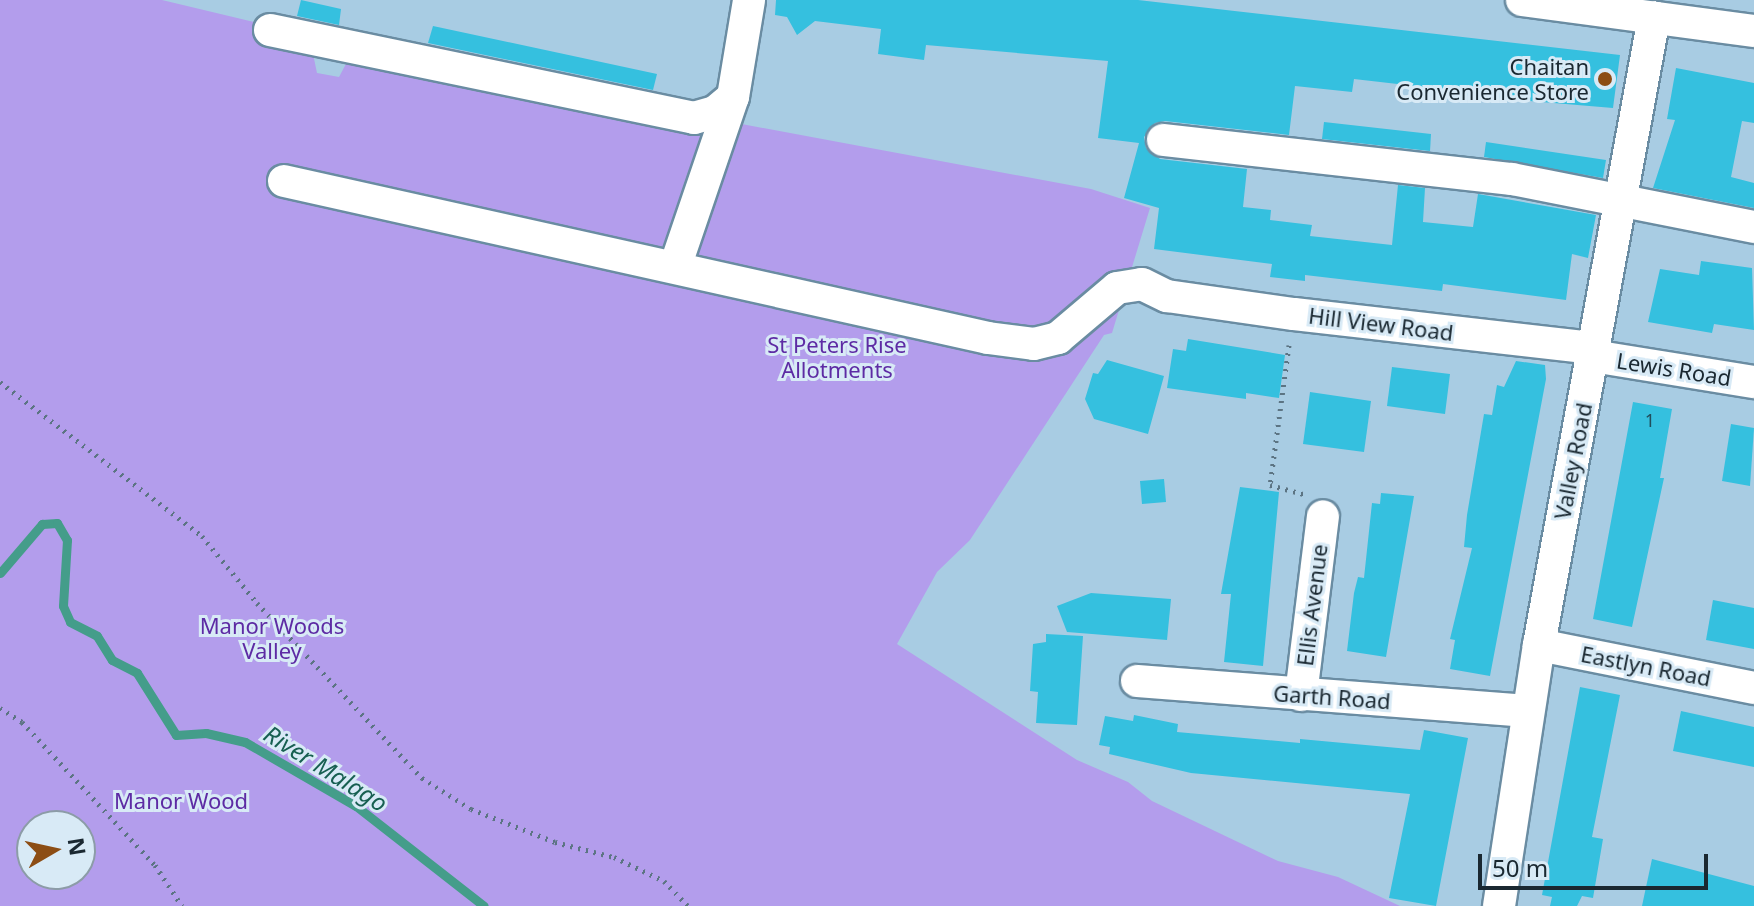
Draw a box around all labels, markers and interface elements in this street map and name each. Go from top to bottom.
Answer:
place label: Chaitan Convenience Store [1396,53,1589,104]
marker: Chaitan Convenience Store [1596,70,1614,88]
street label: Hill View Road [1307,302,1455,346]
park label: St Peters Rise Allotments [767,331,907,382]
street label: Lewis Road [1615,347,1733,391]
street label: Valley Road [1549,400,1597,522]
house number: 1 [1645,409,1655,431]
street label: Ellis Avenue [1291,542,1333,668]
park label: Manor Woods Valley [200,612,344,664]
street label: Eastlyn Road [1579,640,1713,692]
street label: Garth Road [1272,680,1392,714]
water label: River Malago [259,719,393,817]
park label: Manor Wood [114,788,248,814]
north arrow [16,810,96,890]
text: N [62,835,94,858]
scale bar [1482,838,1712,888]
text: 50 m [1492,851,1548,884]

